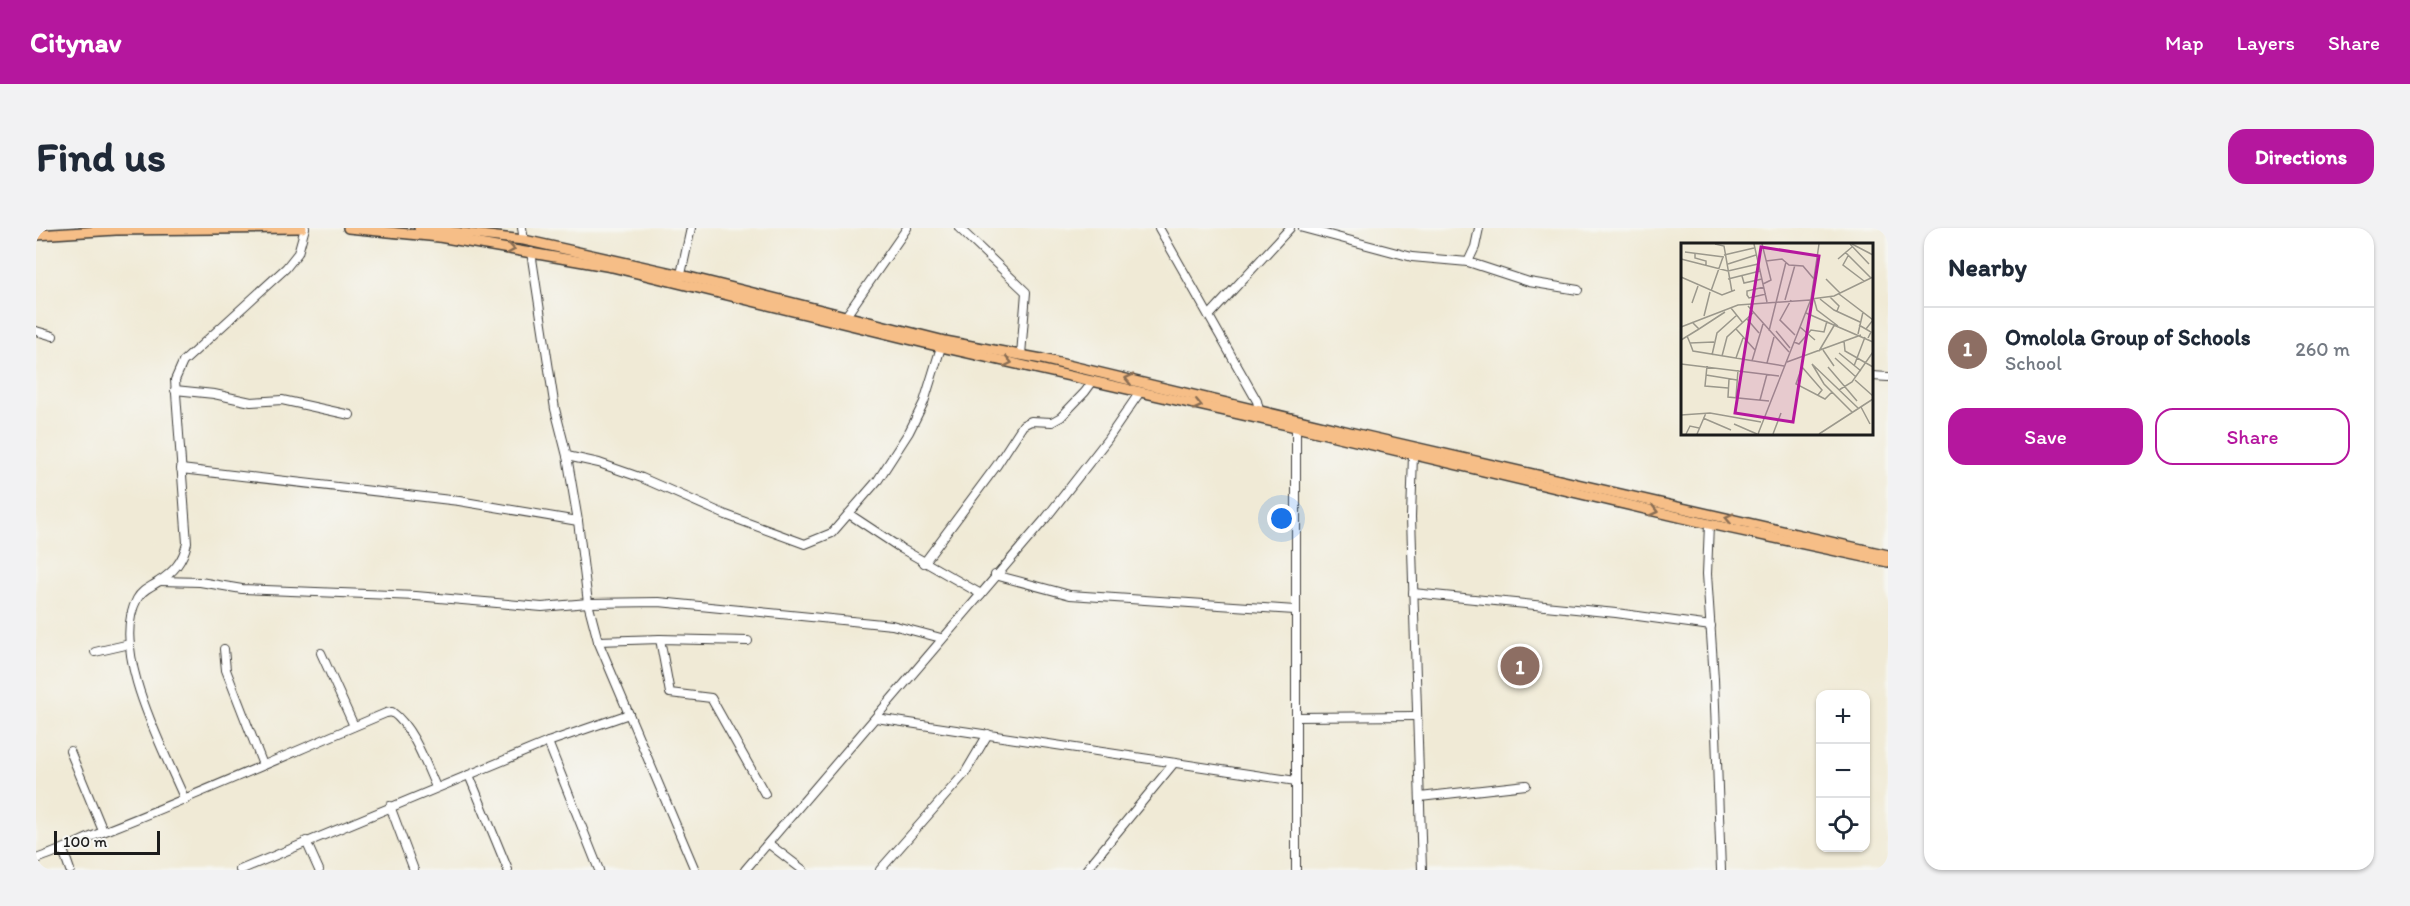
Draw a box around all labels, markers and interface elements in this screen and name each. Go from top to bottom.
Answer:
text: Citynav [30,25,121,59]
text: Map [2165,30,2204,55]
text: Layers [2237,30,2295,55]
text: Share [2328,30,2380,55]
button: Directions [2228,129,2374,184]
text: Find us [36,131,166,182]
one-way arrow [506,242,515,254]
inset map [1681,243,1873,435]
text: Nearby [1948,251,2027,283]
text: Omolola Group of Schools [2005,324,2250,351]
text: 1 [1963,337,1972,361]
text: 260 m [2295,337,2350,361]
text: School [2005,351,2062,375]
one-way arrow [1002,355,1012,368]
one-way arrow [1125,374,1135,387]
one-way arrow [1193,398,1203,411]
button: Save [1948,408,2143,465]
button: Share [2155,408,2350,465]
one-way arrow [1648,503,1658,516]
your location [1267,504,1296,533]
one-way arrow [1724,513,1734,526]
pin: 1 [1500,644,1540,688]
map controls [1816,690,1870,852]
button: + [1816,690,1870,744]
button: − [1816,744,1870,798]
button: locate [1816,798,1870,852]
scale bar [54,828,160,856]
text: 100 m [63,832,107,851]

